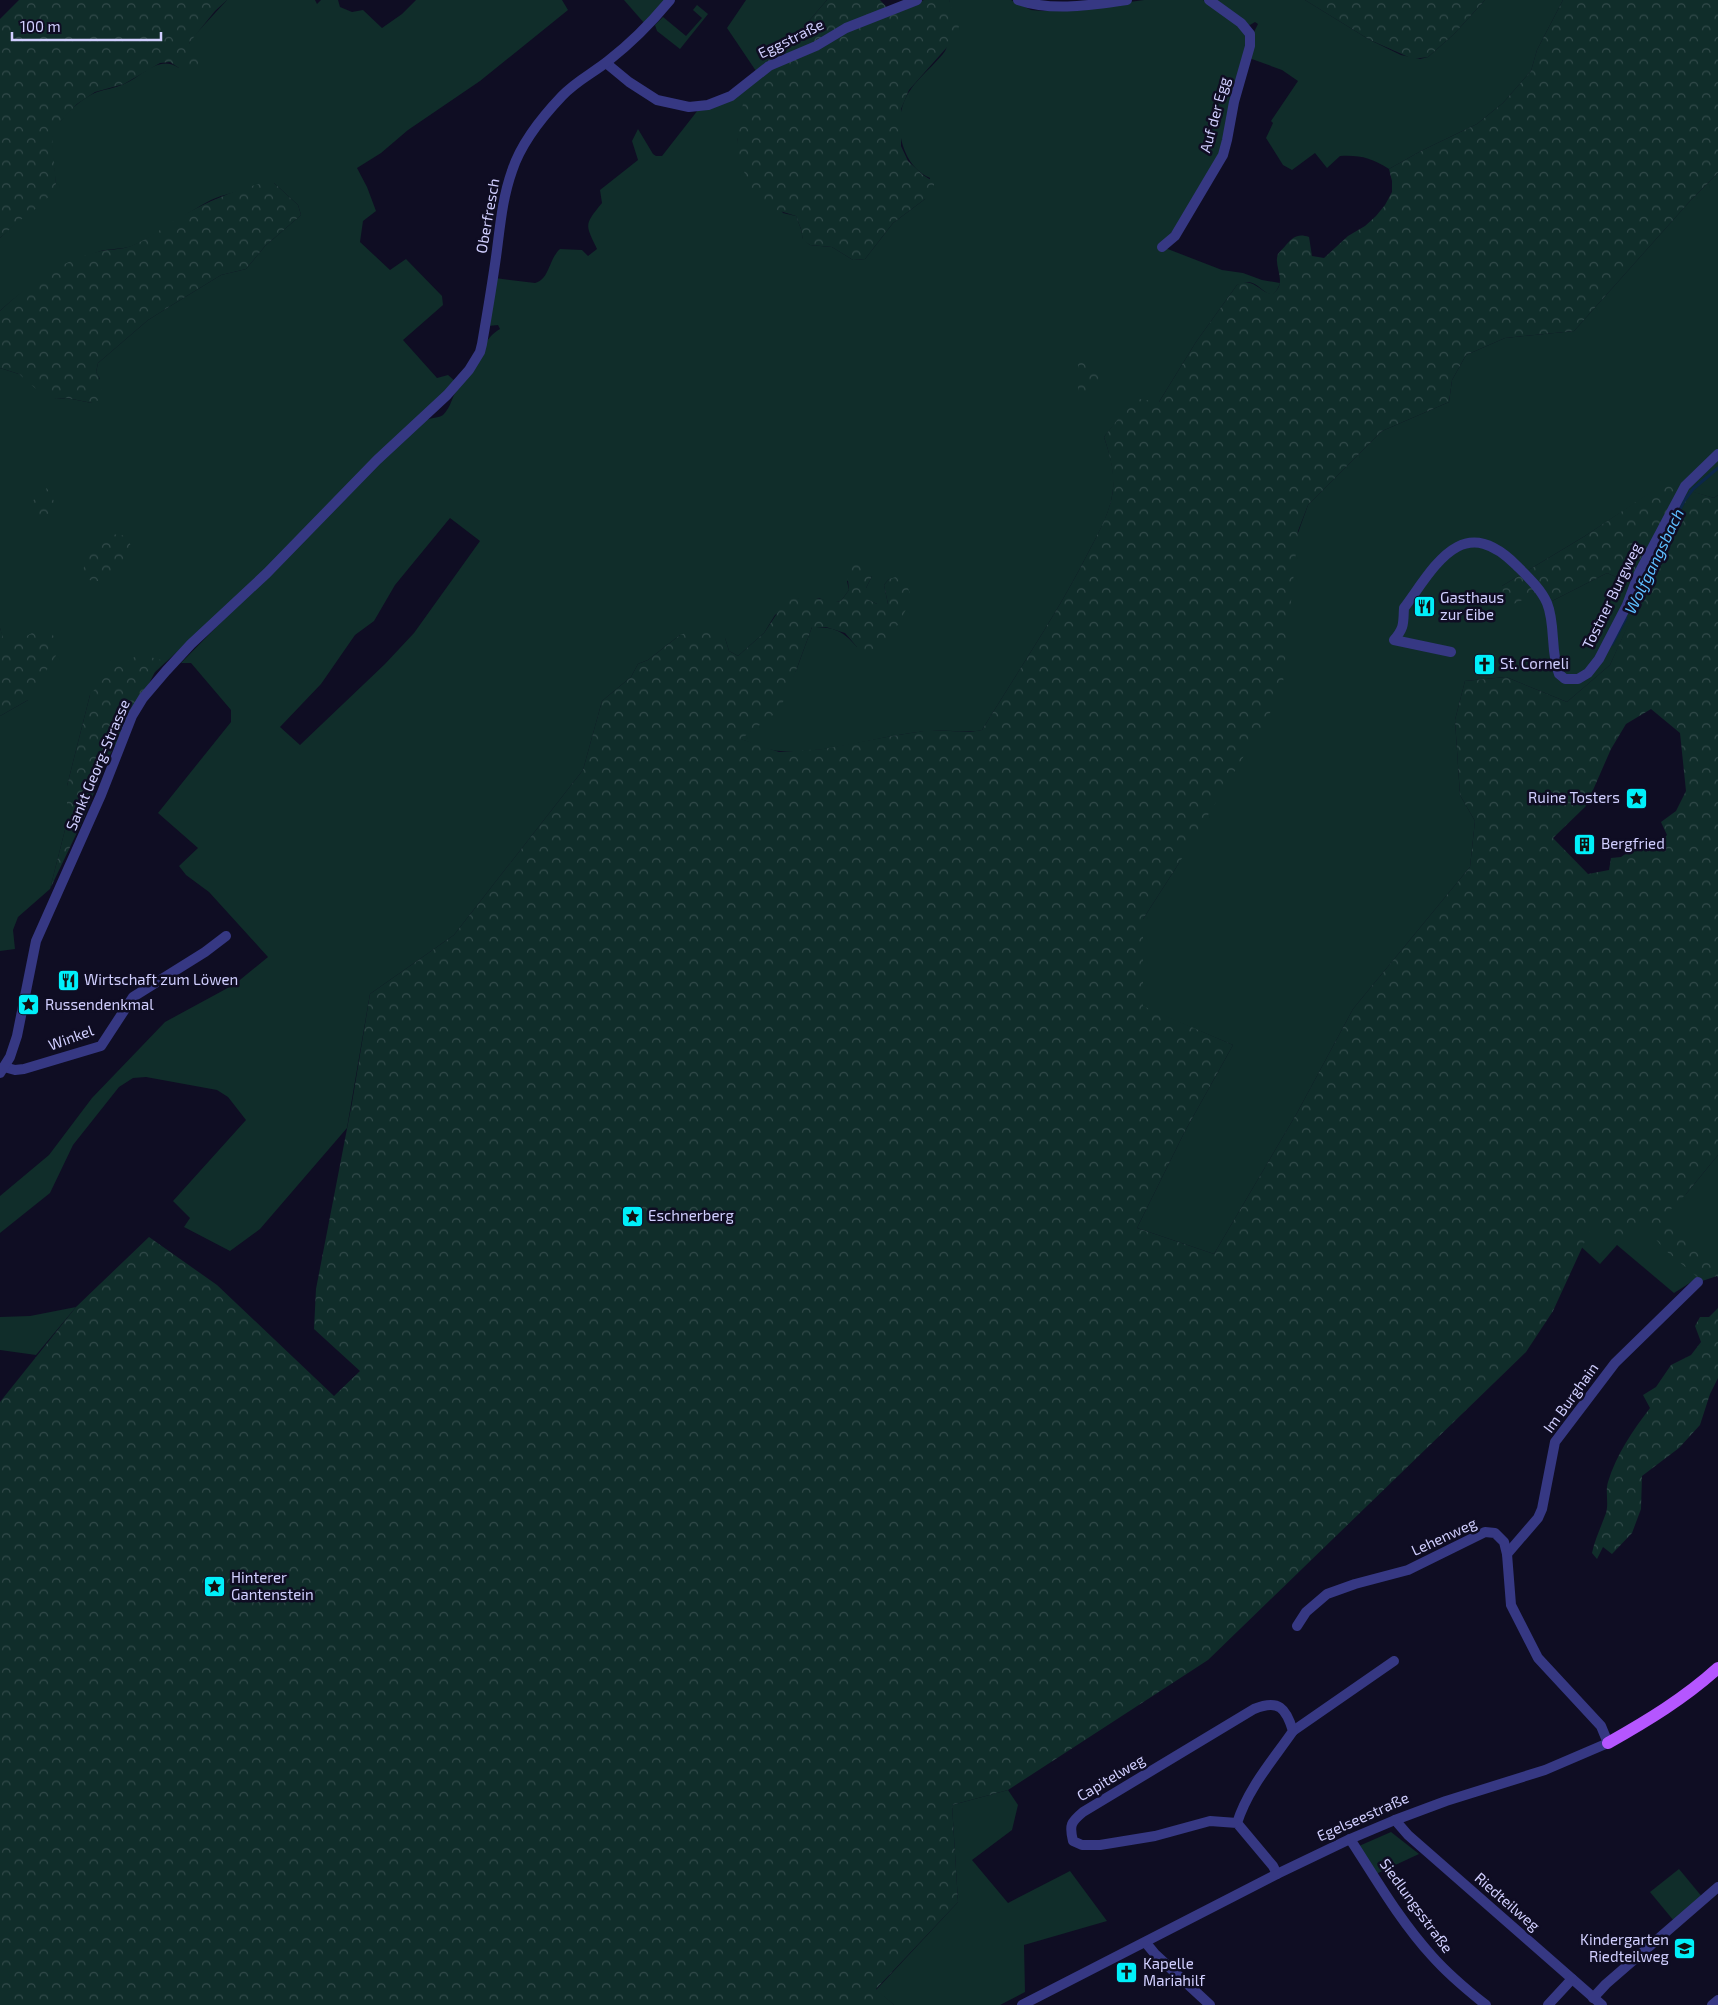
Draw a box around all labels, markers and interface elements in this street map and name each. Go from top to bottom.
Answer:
scale bar [12,10,161,42]
street label: Eggstraße [755,14,826,62]
text: 100 m [20,17,61,35]
street label: Auf der Egg [1195,74,1233,154]
street label: Oberfresch [472,177,502,255]
water label: Wolfgangsbach [1620,505,1687,616]
street label: Tostner Burgweg [1578,539,1645,651]
place label: Gasthaus zur Eibe [1440,588,1504,623]
restaurant icon: Gasthaus zur Eibe [1412,595,1436,619]
church icon: St. Corneli [1472,652,1496,676]
place label: St. Corneli [1500,654,1569,672]
street label: Sankt Georg-Strasse [61,696,133,833]
place icon: Ruine Tosters [1624,786,1648,810]
place label: Ruine Tosters [1528,788,1620,806]
building icon: Bergfried [1573,832,1597,856]
place label: Bergfried [1601,834,1665,852]
restaurant icon: Wirtschaft zum Löwen [56,968,80,992]
place label: Wirtschaft zum Löwen [84,970,238,988]
place icon: Russendenkmal [17,993,41,1017]
place label: Russendenkmal [45,995,154,1013]
street label: Winkel [46,1020,96,1053]
place icon: Eschnerberg [620,1204,644,1228]
place label: Eschnerberg [648,1206,734,1224]
street label: Im Burghain [1539,1359,1602,1436]
street label: Lehenweg [1408,1513,1480,1559]
place label: Hinterer Gantenstein [231,1568,314,1603]
place icon: Hinterer Gantenstein [203,1575,227,1599]
street label: Capitelweg [1073,1750,1148,1804]
street label: Egelseestraße [1314,1788,1411,1844]
street label: Siedlungsstraße [1377,1855,1457,1956]
street label: Riedteilweg [1472,1868,1544,1935]
place label: Kindergarten Riedteilweg [1580,1930,1670,1965]
school or university icon: Kindergarten Riedteilweg [1673,1937,1697,1961]
place label: Kapelle Mariahilf [1143,1954,1205,1989]
church icon: Kapelle Mariahilf [1115,1961,1139,1985]

